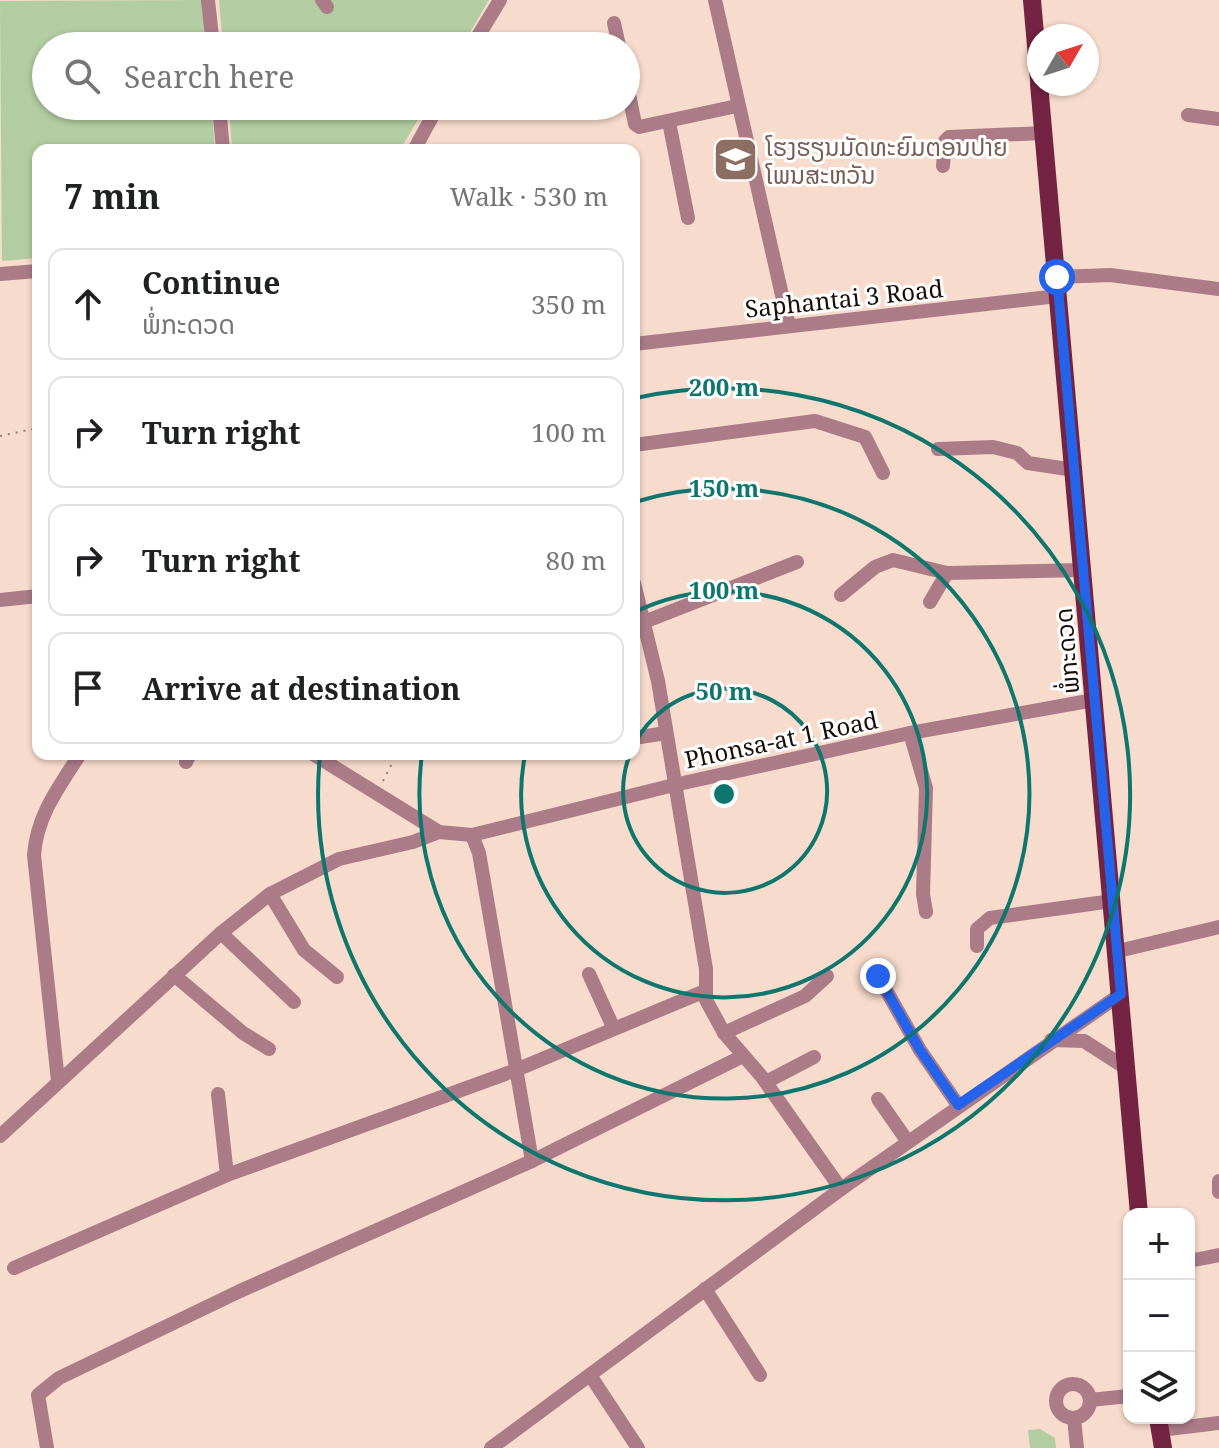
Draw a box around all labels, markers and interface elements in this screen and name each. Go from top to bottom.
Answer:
north arrow [1027,24,1099,96]
search box [32,32,640,120]
icon: search [60,54,104,98]
text: Search here [124,56,294,97]
place label: ໂຮງຮຽນມັດທະຍົມຕອນປາຍ ໂພນສະຫວັນ [765,130,1008,191]
school or university icon: ໂຮງຮຽນມັດທະຍົມຕອນປາຍ ໂພນສະຫວັນ [711,136,759,184]
text: 7 min [64,173,160,219]
text: Walk · 530 m [450,178,608,214]
route start [1039,259,1075,295]
text: Continue [142,262,280,303]
street label: Saphantai 3 Road [743,271,945,325]
icon: ahead [66,282,110,326]
text: 350 m [531,286,606,322]
text: ພໍ່ກະດວດ [142,306,235,342]
text: 200 m [689,370,760,403]
icon: right [66,410,110,454]
text: Turn right [142,412,300,453]
text: 100 m [531,414,606,450]
text: 150 m [689,471,760,504]
icon: right [66,538,110,582]
text: Turn right [142,540,300,581]
text: 80 m [546,542,606,578]
text: 100 m [689,573,760,606]
street label: ພໍ່ກະດວດ [1046,607,1086,695]
icon: arrive [66,666,110,710]
text: Arrive at destination [142,668,461,709]
text: 50 m [695,674,753,707]
street label: Phonsa-at 1 Road [681,702,881,776]
centre of rings [710,780,738,808]
route end [860,958,896,994]
map controls [1123,1208,1195,1424]
button: + [1123,1208,1195,1280]
button: − [1123,1280,1195,1352]
button: layers [1123,1352,1195,1424]

